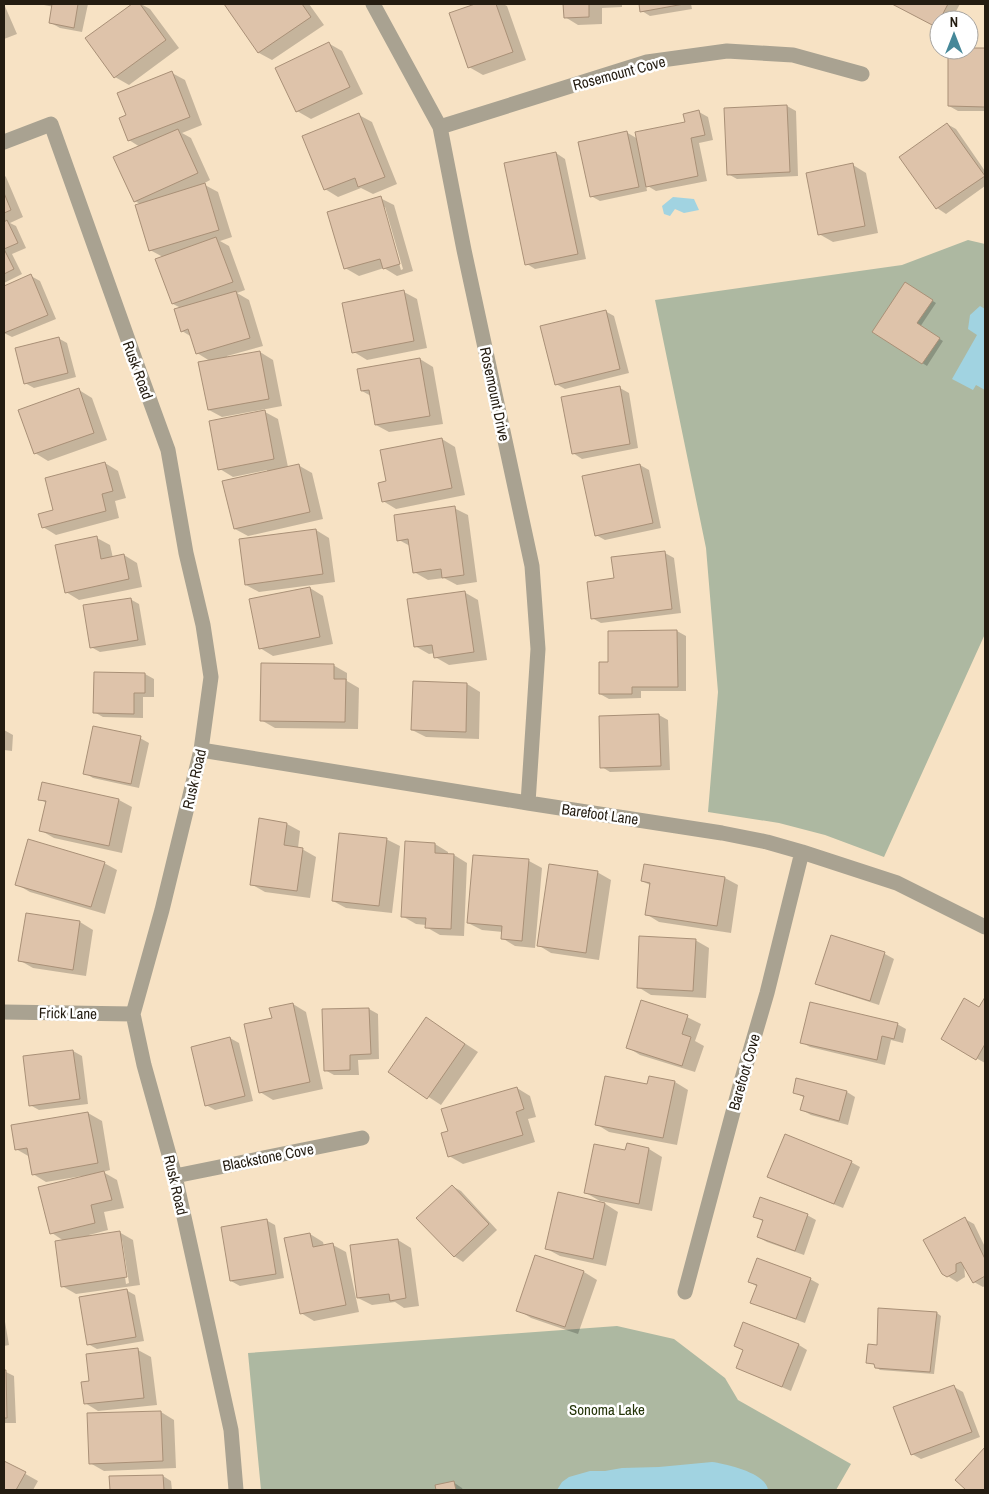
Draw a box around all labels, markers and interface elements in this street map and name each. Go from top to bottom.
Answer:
north arrow [929,10,979,60]
text: N [950,13,958,31]
street label: Rosemount Cove [570,51,668,95]
street label: Rusk Road [118,338,158,402]
street label: Rosemount Drive [475,345,515,443]
street label: Rusk Road [177,747,211,811]
street label: Barefoot Lane [560,798,640,830]
street label: Frick Lane [39,1002,97,1024]
street label: Barefoot Cove [723,1031,765,1113]
street label: Blackstone Cove [221,1138,315,1176]
street label: Rusk Road [159,1153,193,1217]
park label: Sonoma Lake [569,1399,645,1420]

